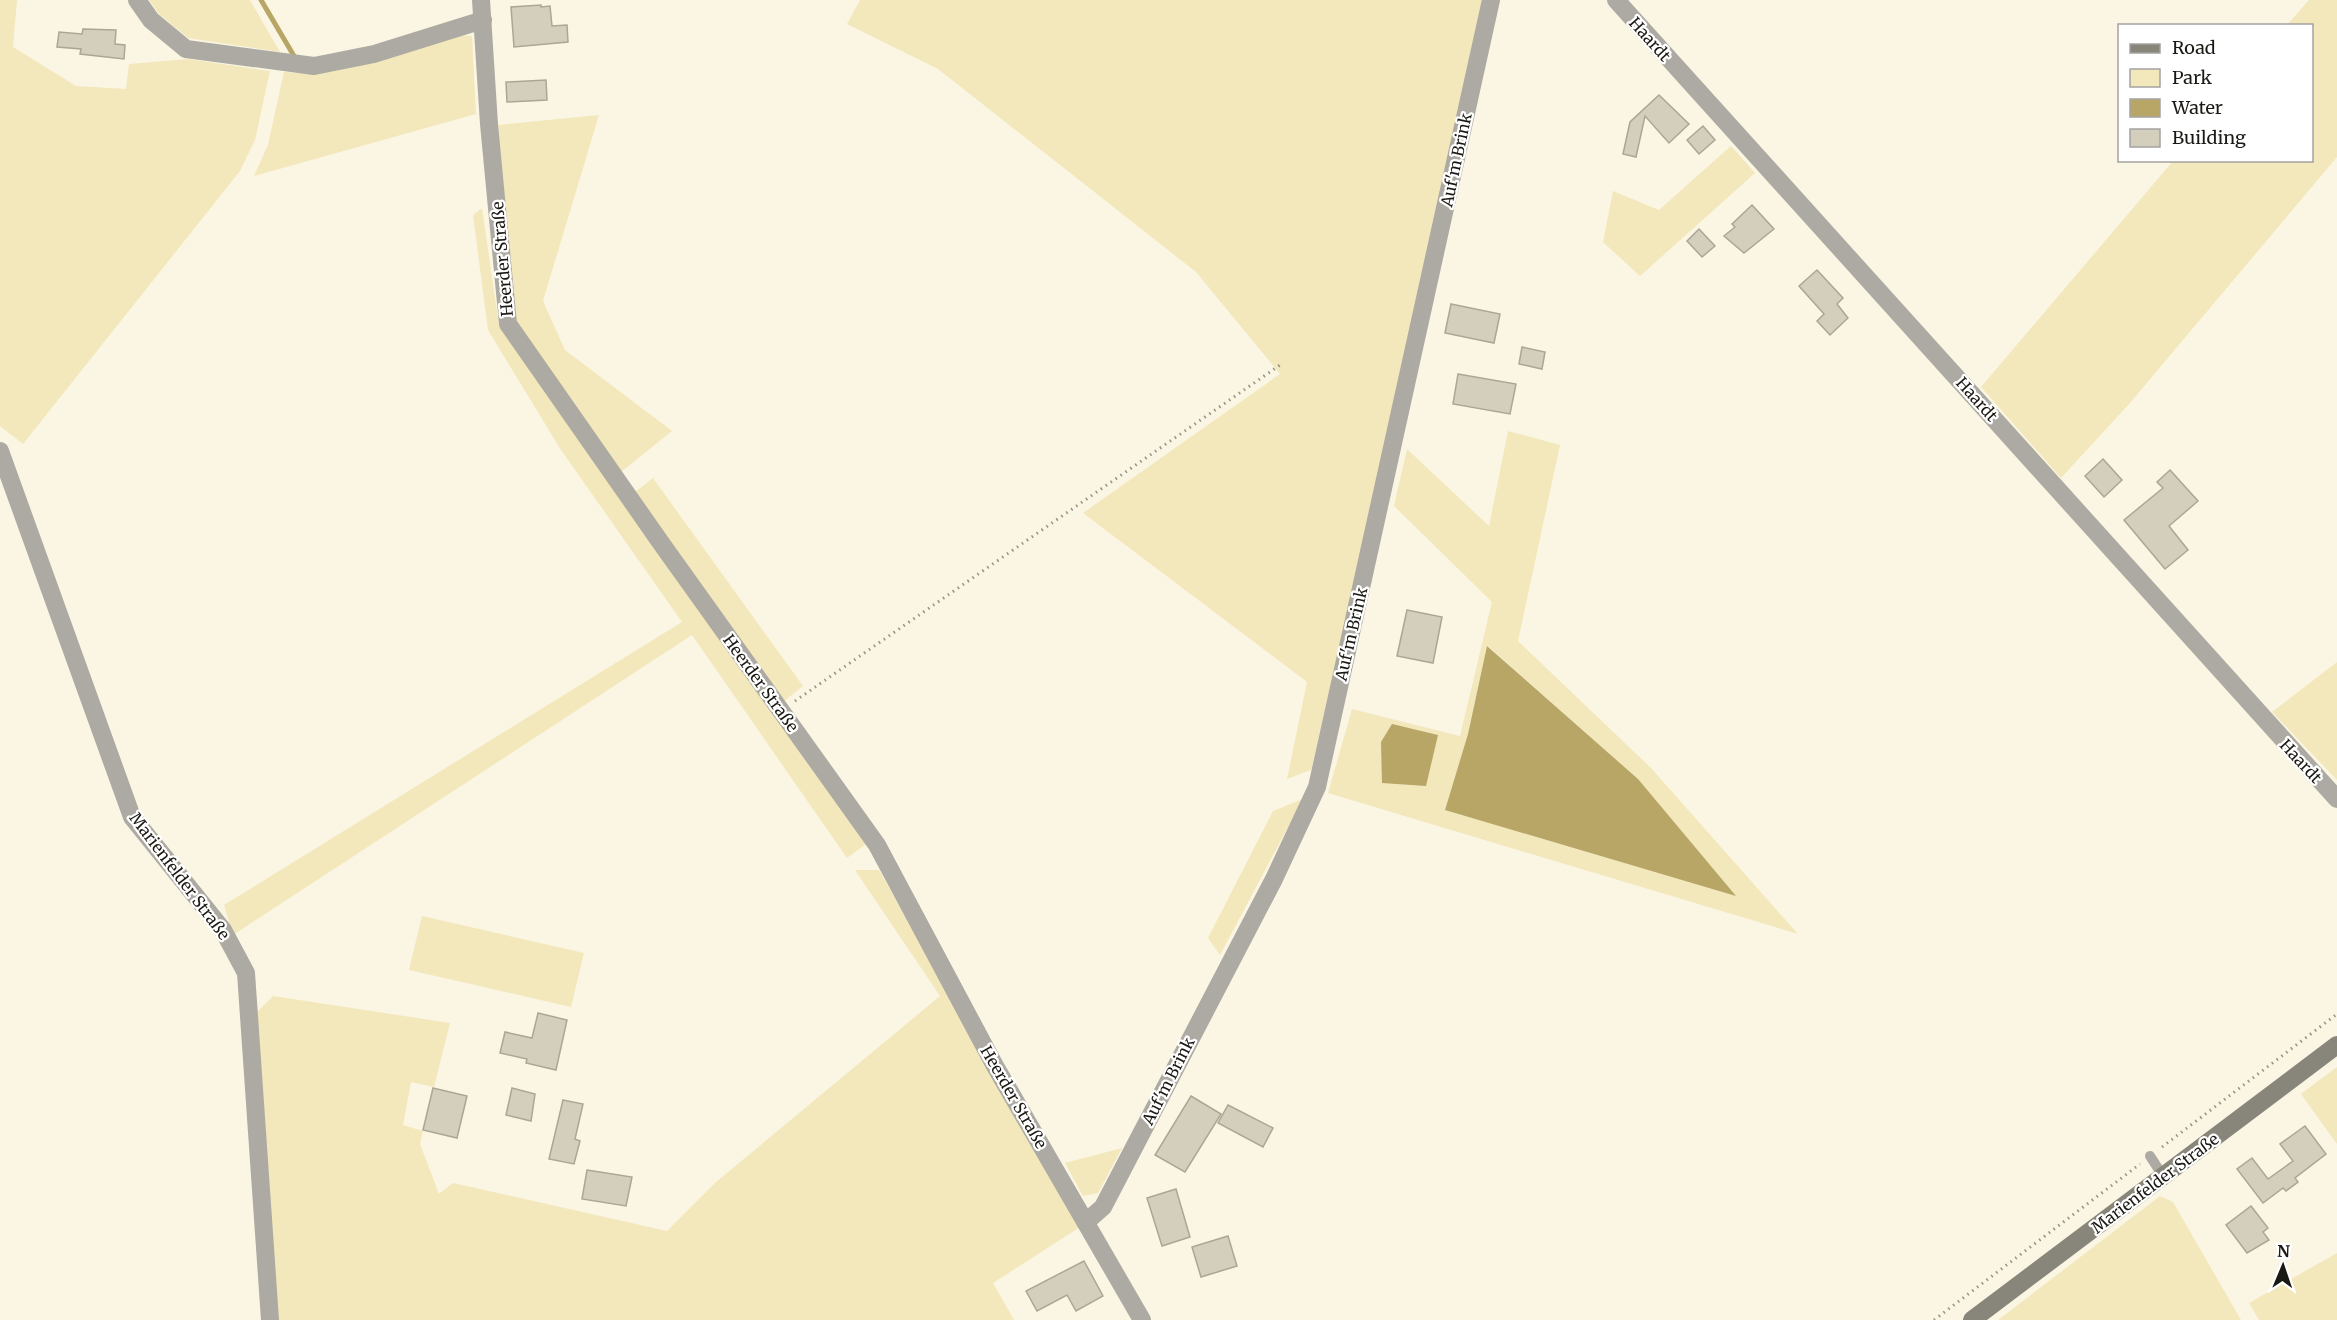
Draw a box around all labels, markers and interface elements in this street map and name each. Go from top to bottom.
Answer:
street label: Haardt [1625,13,1676,66]
legend [2118,24,2313,162]
text: Road [2172,36,2216,59]
text: Park [2172,66,2213,89]
text: Water [2171,96,2223,119]
street label: Auf'm Brink [1436,110,1476,210]
text: Building [2172,126,2246,149]
street label: Heerder Straße [487,200,517,318]
street label: Haardt [1952,373,2003,426]
street label: Auf'm Brink [1330,584,1372,684]
street label: Heerder Straße [719,630,803,736]
street label: Haardt [2276,735,2327,788]
street label: Marienfelder Straße [126,808,234,944]
street label: Auf'm Brink [1137,1033,1199,1129]
street label: Heerder Straße [976,1042,1052,1152]
street label: Marienfelder Straße [2087,1129,2223,1237]
north arrow [2253,1236,2313,1296]
text: N [2277,1241,2291,1261]

